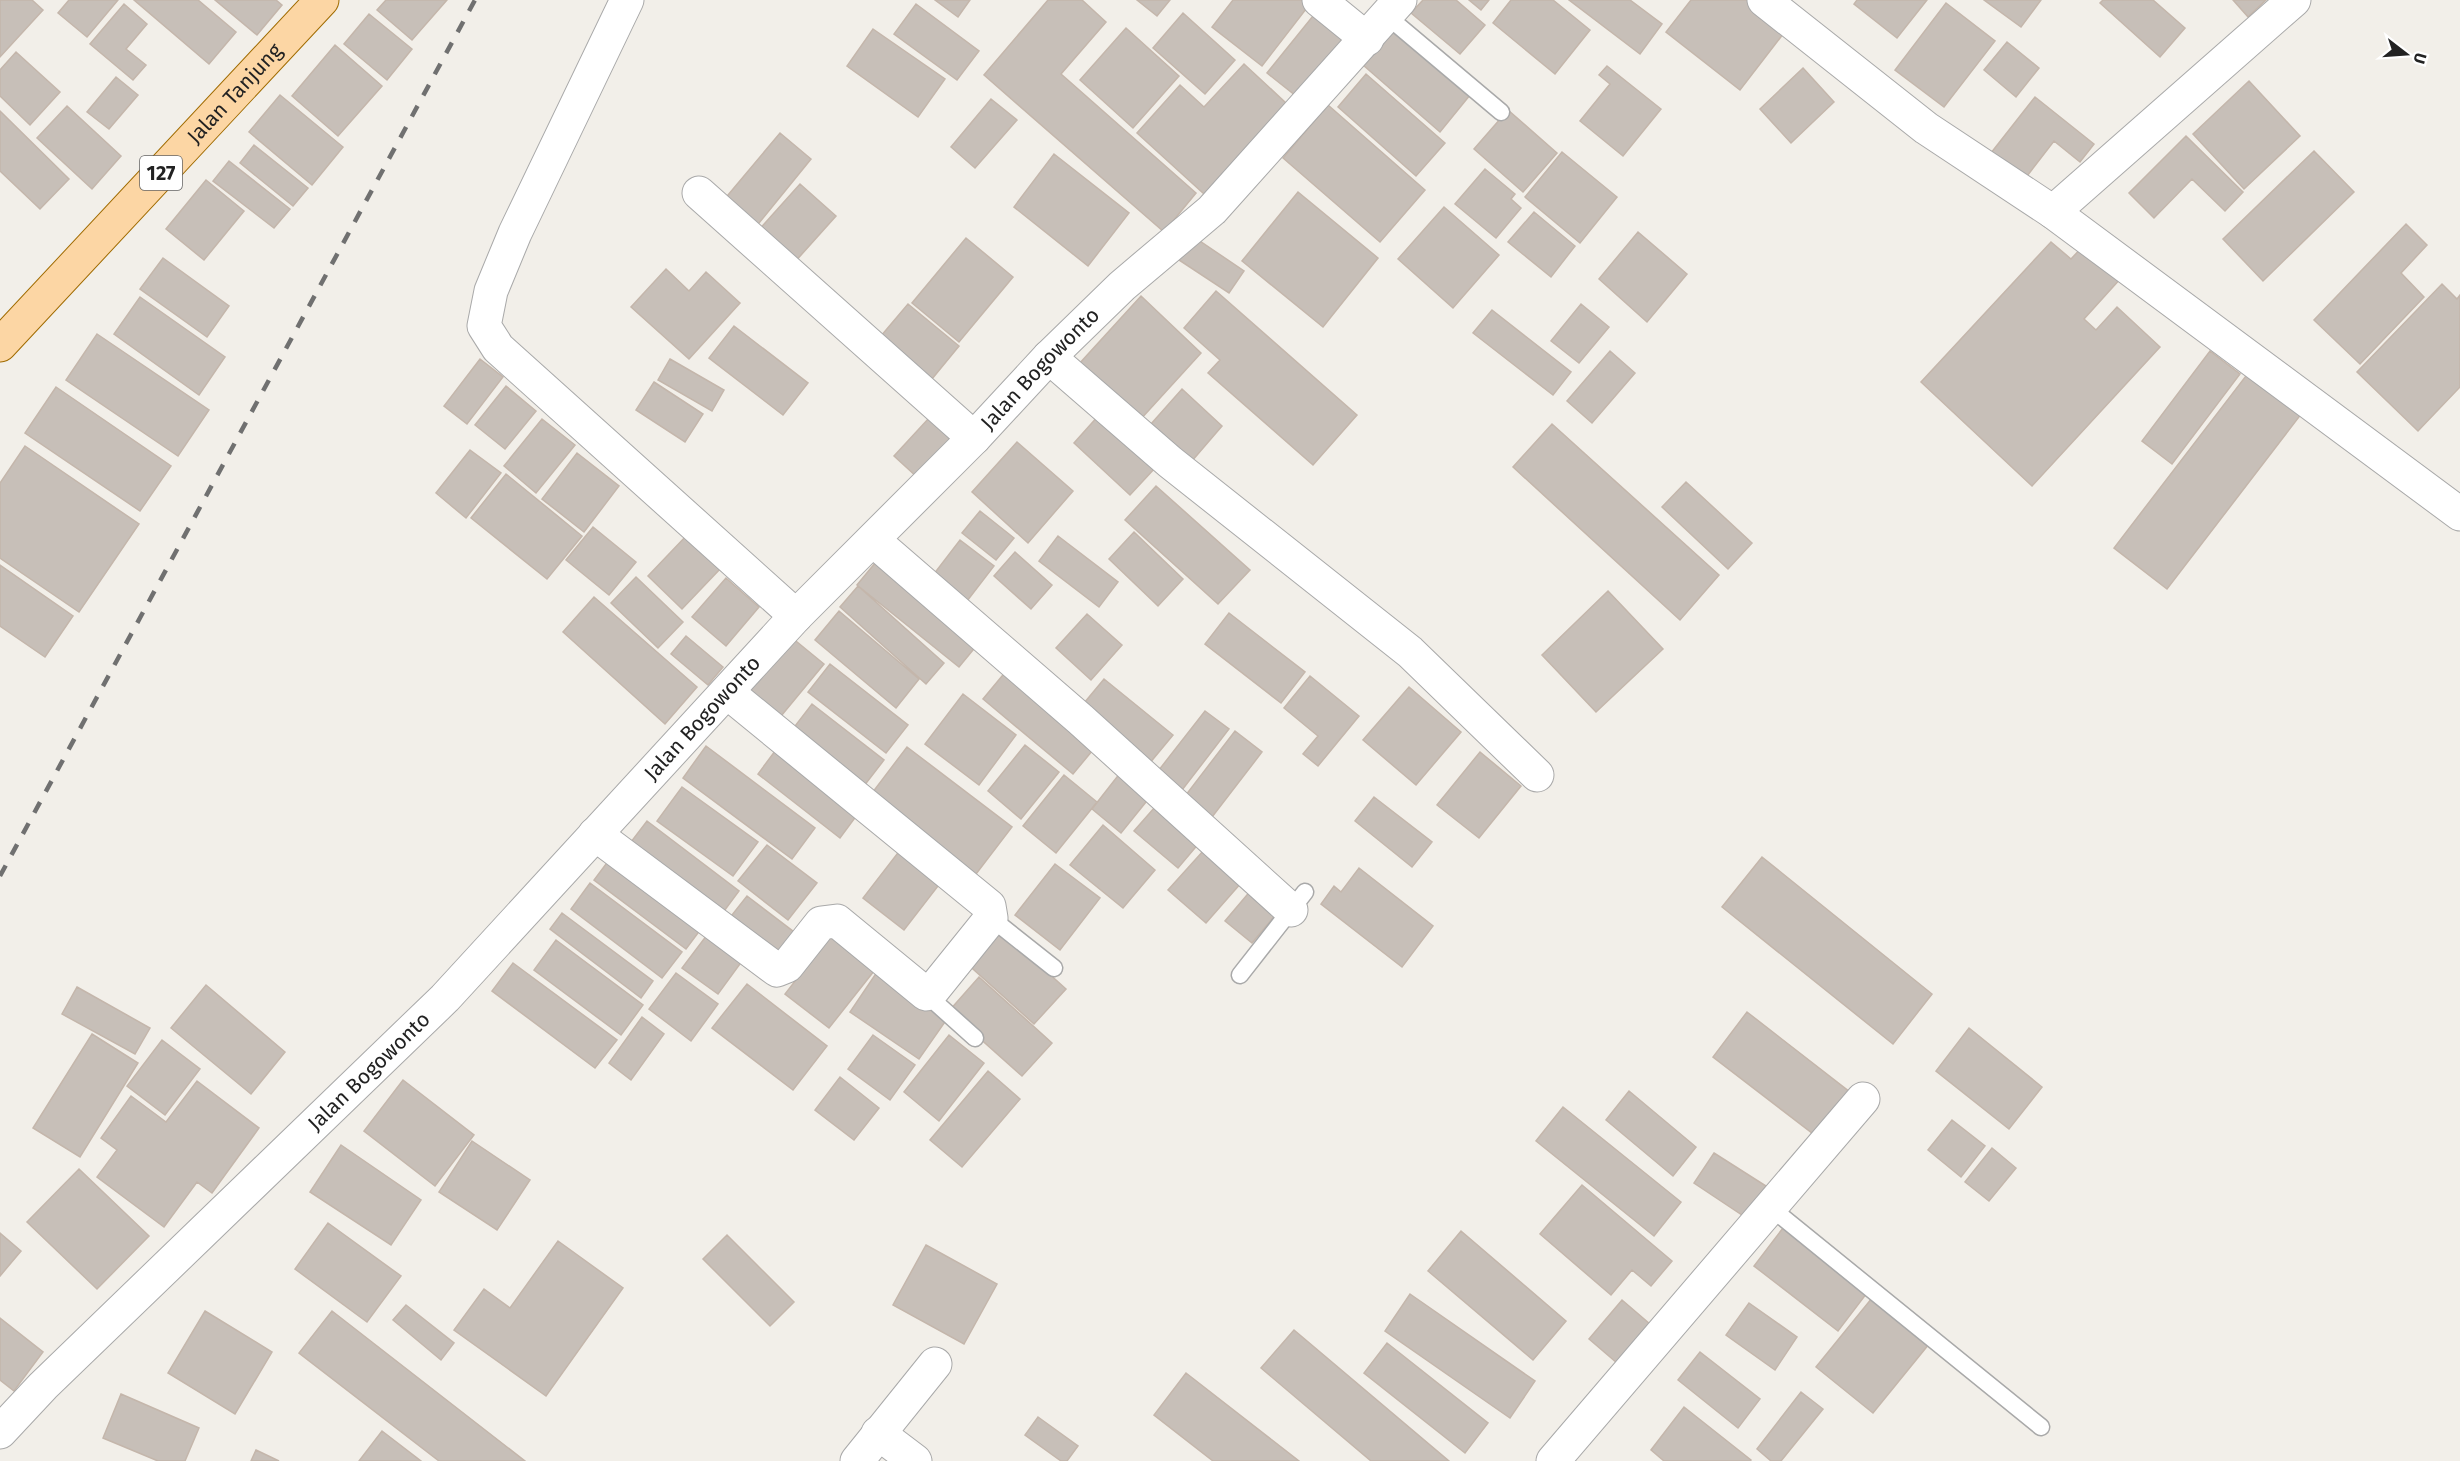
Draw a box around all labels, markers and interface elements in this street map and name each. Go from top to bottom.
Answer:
north arrow [2376,24,2436,84]
street label: Jalan Tanjung [182,38,288,149]
text: U [2409,50,2430,66]
road number: 127 [140,156,182,190]
street label: Jalan Bogowonto [975,302,1105,435]
street label: Jalan Bogowonto [639,650,766,786]
street label: Jalan Bogowonto [302,1006,436,1136]

